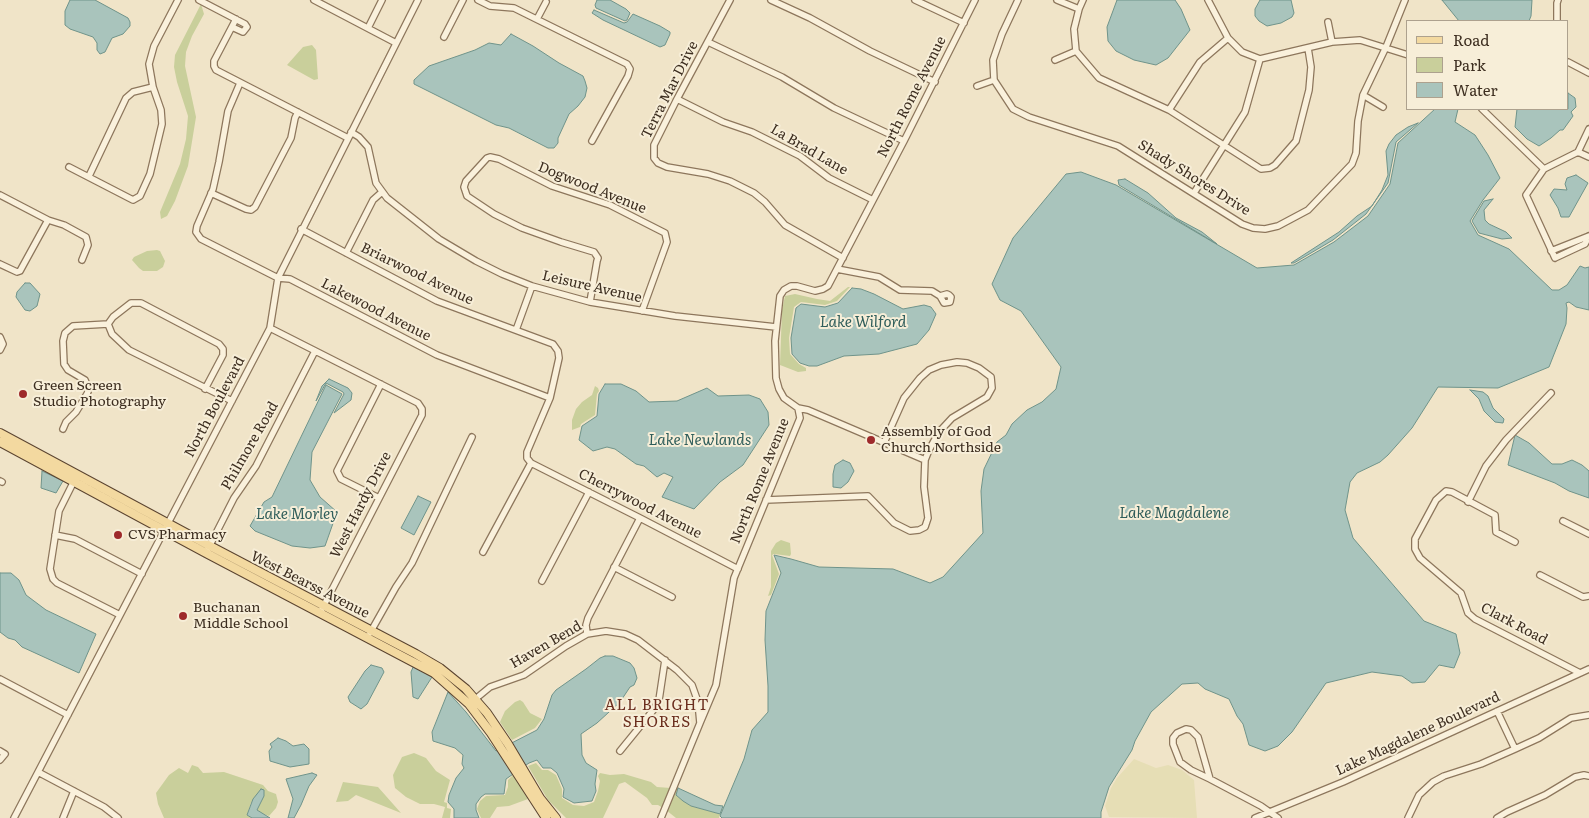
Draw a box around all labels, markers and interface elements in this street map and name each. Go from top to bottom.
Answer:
legend [1406,20,1569,110]
text: Road [1453,28,1489,51]
street label: North Rome Avenue [874,34,950,160]
street label: Terra Mar Drive [638,38,702,142]
text: Park [1453,53,1486,76]
text: Water [1453,78,1498,101]
street label: La Brad Lane [767,121,851,179]
street label: Shady Shores Drive [1135,137,1253,219]
street label: Dogwood Avenue [535,159,649,217]
street label: Briarwood Avenue [358,239,476,309]
street label: Leisure Avenue [541,267,643,307]
street label: Lakewood Avenue [318,275,434,345]
water label: Lake Wilford [820,314,906,332]
street label: North Boulevard [181,354,249,460]
place label: Green Screen Studio Photography [33,378,166,411]
marker: Green Screen Studio Photography [17,388,29,400]
street label: Philmore Road [218,399,282,493]
street label: North Rome Avenue [727,416,793,546]
place label: Assembly of God Church Northside [881,424,1001,457]
water label: Lake Newlands [649,432,751,450]
marker: Assembly of God Church Northside [865,434,877,446]
street label: West Hardy Drive [327,449,395,561]
street label: Cherrywood Avenue [576,466,704,542]
water label: Lake Magdalene [1119,505,1229,523]
water label: Lake Morley [256,506,338,524]
place label: CVS Pharmacy [128,527,226,543]
marker: CVS Pharmacy [112,529,124,541]
street label: West Bearss Avenue [248,548,372,622]
street label: Clark Road [1478,599,1550,649]
place label: Buchanan Middle School [193,600,289,632]
marker: Buchanan Middle School [177,610,189,622]
street label: Haven Bend [507,618,585,672]
street label: Lake Magdalene Boulevard [1333,689,1503,779]
district label: ALL BRIGHT SHORES [603,697,711,732]

